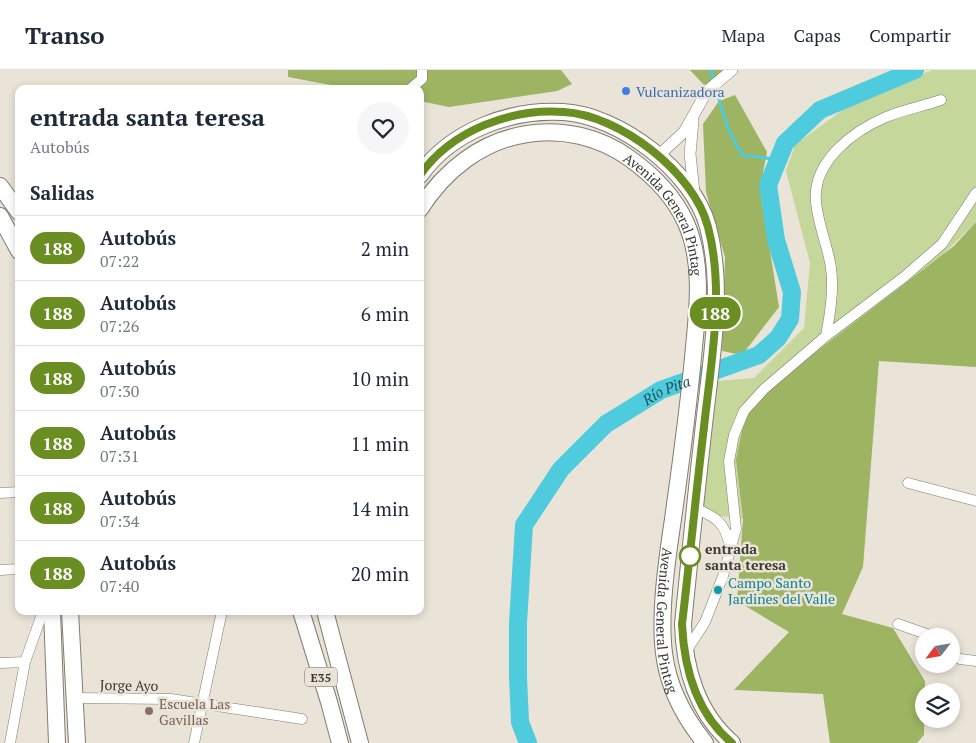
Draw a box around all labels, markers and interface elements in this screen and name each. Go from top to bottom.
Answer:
text: Transo [25,19,105,51]
text: Mapa [721,23,765,47]
text: Capas [793,23,841,47]
text: Compartir [869,23,951,47]
place label: Vulcanizadora [636,82,725,101]
marker: Vulcanizadora [620,85,632,97]
text: entrada santa teresa [30,101,265,133]
button: heart [357,102,409,154]
text: Autobús [30,136,90,158]
street label: Avenida General Pintag [620,148,707,277]
text: Salidas [30,180,94,205]
text: Autobús [100,225,176,250]
text: 188 [42,236,73,260]
text: 2 min [361,236,409,261]
text: 07:22 [100,250,139,272]
text: Autobús [100,290,176,315]
line badge: 188 [686,297,744,329]
text: 188 [42,301,73,325]
text: 6 min [361,301,409,326]
text: 188 [700,301,730,325]
text: 07:26 [100,315,139,337]
text: Autobús [100,355,176,380]
text: 188 [42,366,73,390]
text: 10 min [351,366,409,391]
water label: Río Pita [637,370,693,410]
text: 07:30 [100,380,139,402]
text: Autobús [100,420,176,445]
text: 188 [42,431,73,455]
text: 11 min [351,431,409,456]
text: 07:31 [100,445,139,467]
text: Autobús [100,485,176,510]
text: 188 [42,496,73,520]
text: 14 min [351,496,409,521]
text: 07:34 [100,510,139,532]
place label: entrada santa teresa [705,539,786,574]
marker: entrada santa teresa [679,545,701,567]
street label: Avenida General Pintag [653,547,683,696]
text: Autobús [100,550,176,575]
text: 188 [42,561,73,585]
text: 20 min [351,561,409,586]
place label: Campo Santo Jardines del Valle [728,573,835,608]
text: 07:40 [100,575,139,597]
marker: Campo Santo Jardines del Valle [712,584,724,596]
north arrow [915,628,960,672]
map controls [915,628,960,728]
road number: E35 [305,668,337,686]
street label: Jorge Ayo [100,675,159,695]
button: layers [915,683,960,728]
place label: Escuela Las Gavillas [159,694,230,729]
marker: Escuela Las Gavillas [143,705,155,717]

